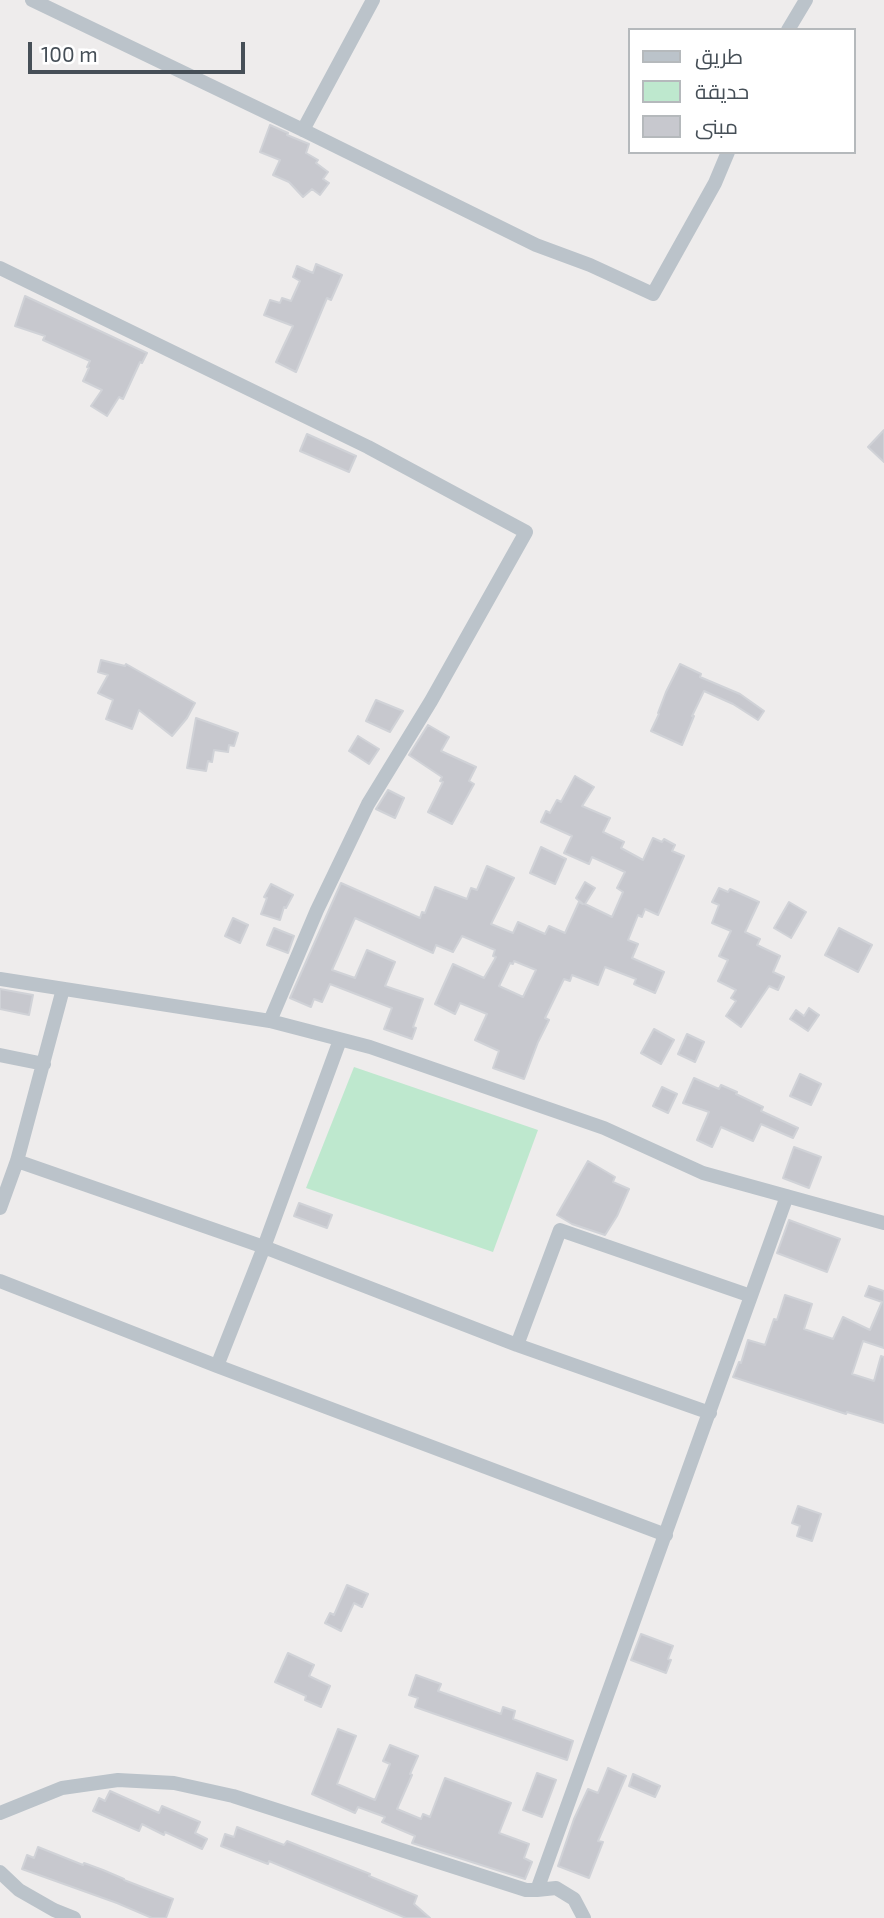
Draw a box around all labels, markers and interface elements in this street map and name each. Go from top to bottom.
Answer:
scale bar [32,28,248,72]
legend [628,28,856,154]
text: 100 m [41,41,98,66]
text: طريق [695,43,743,68]
text: حديقة [695,78,749,103]
text: مبنى [695,113,738,138]

